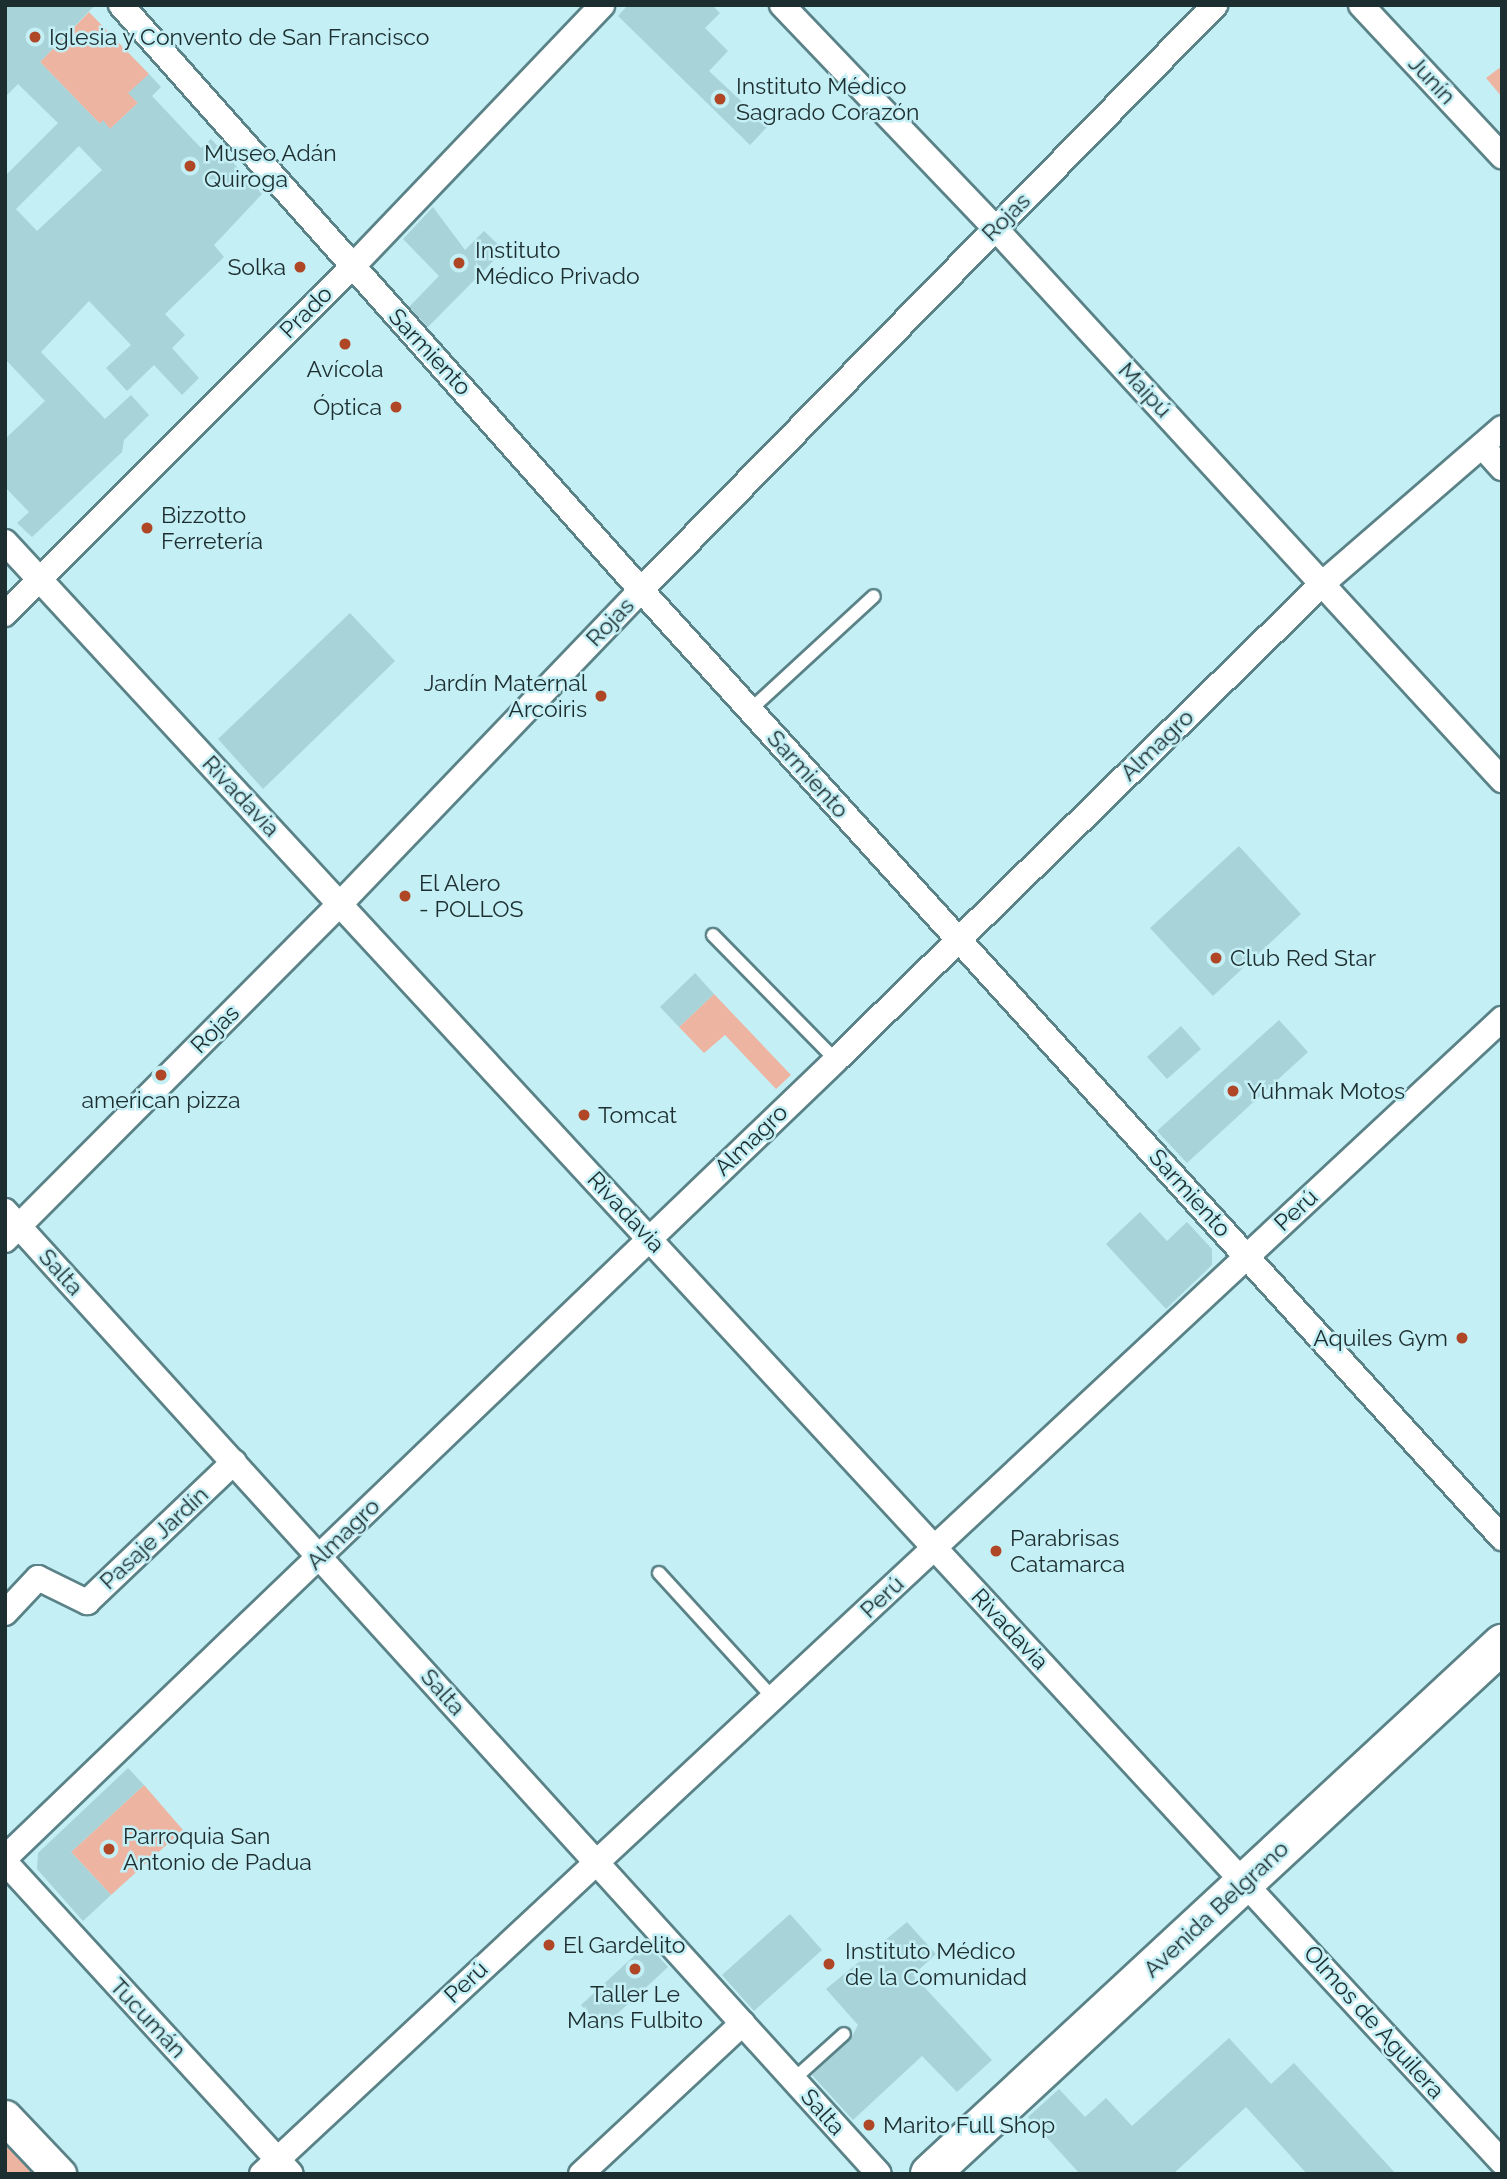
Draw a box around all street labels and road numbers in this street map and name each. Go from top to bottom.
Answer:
street label: Junín [1403,50,1461,110]
street label: Rojas [976,187,1036,247]
street label: Prado [274,280,338,344]
street label: Sarmiento [383,303,477,401]
street label: Maipú [1113,357,1177,423]
street label: Rojas [580,592,640,652]
street label: Almagro [1115,703,1199,787]
street label: Sarmiento [761,724,855,824]
street label: Rivadavia [197,750,285,842]
street label: Rojas [185,999,245,1059]
street label: Almagro [709,1098,793,1182]
street label: Sarmiento [1143,1143,1237,1243]
street label: Rivadavia [582,1166,670,1258]
street label: Perú [1269,1183,1323,1237]
street label: Salta [33,1243,89,1301]
street label: Pasaje Jardín [94,1481,214,1595]
street label: Almagro [301,1492,385,1576]
street label: Perú [855,1570,909,1624]
street label: Rivadavia [966,1583,1054,1675]
street label: Salta [415,1663,471,1721]
street label: Avenida Belgrano [1138,1835,1294,1983]
street label: Olmos de Aguilera [1298,1939,1450,2105]
street label: Perú [439,1955,493,2009]
street label: Tucumán [104,1972,192,2064]
street label: Salta [795,2083,851,2141]

